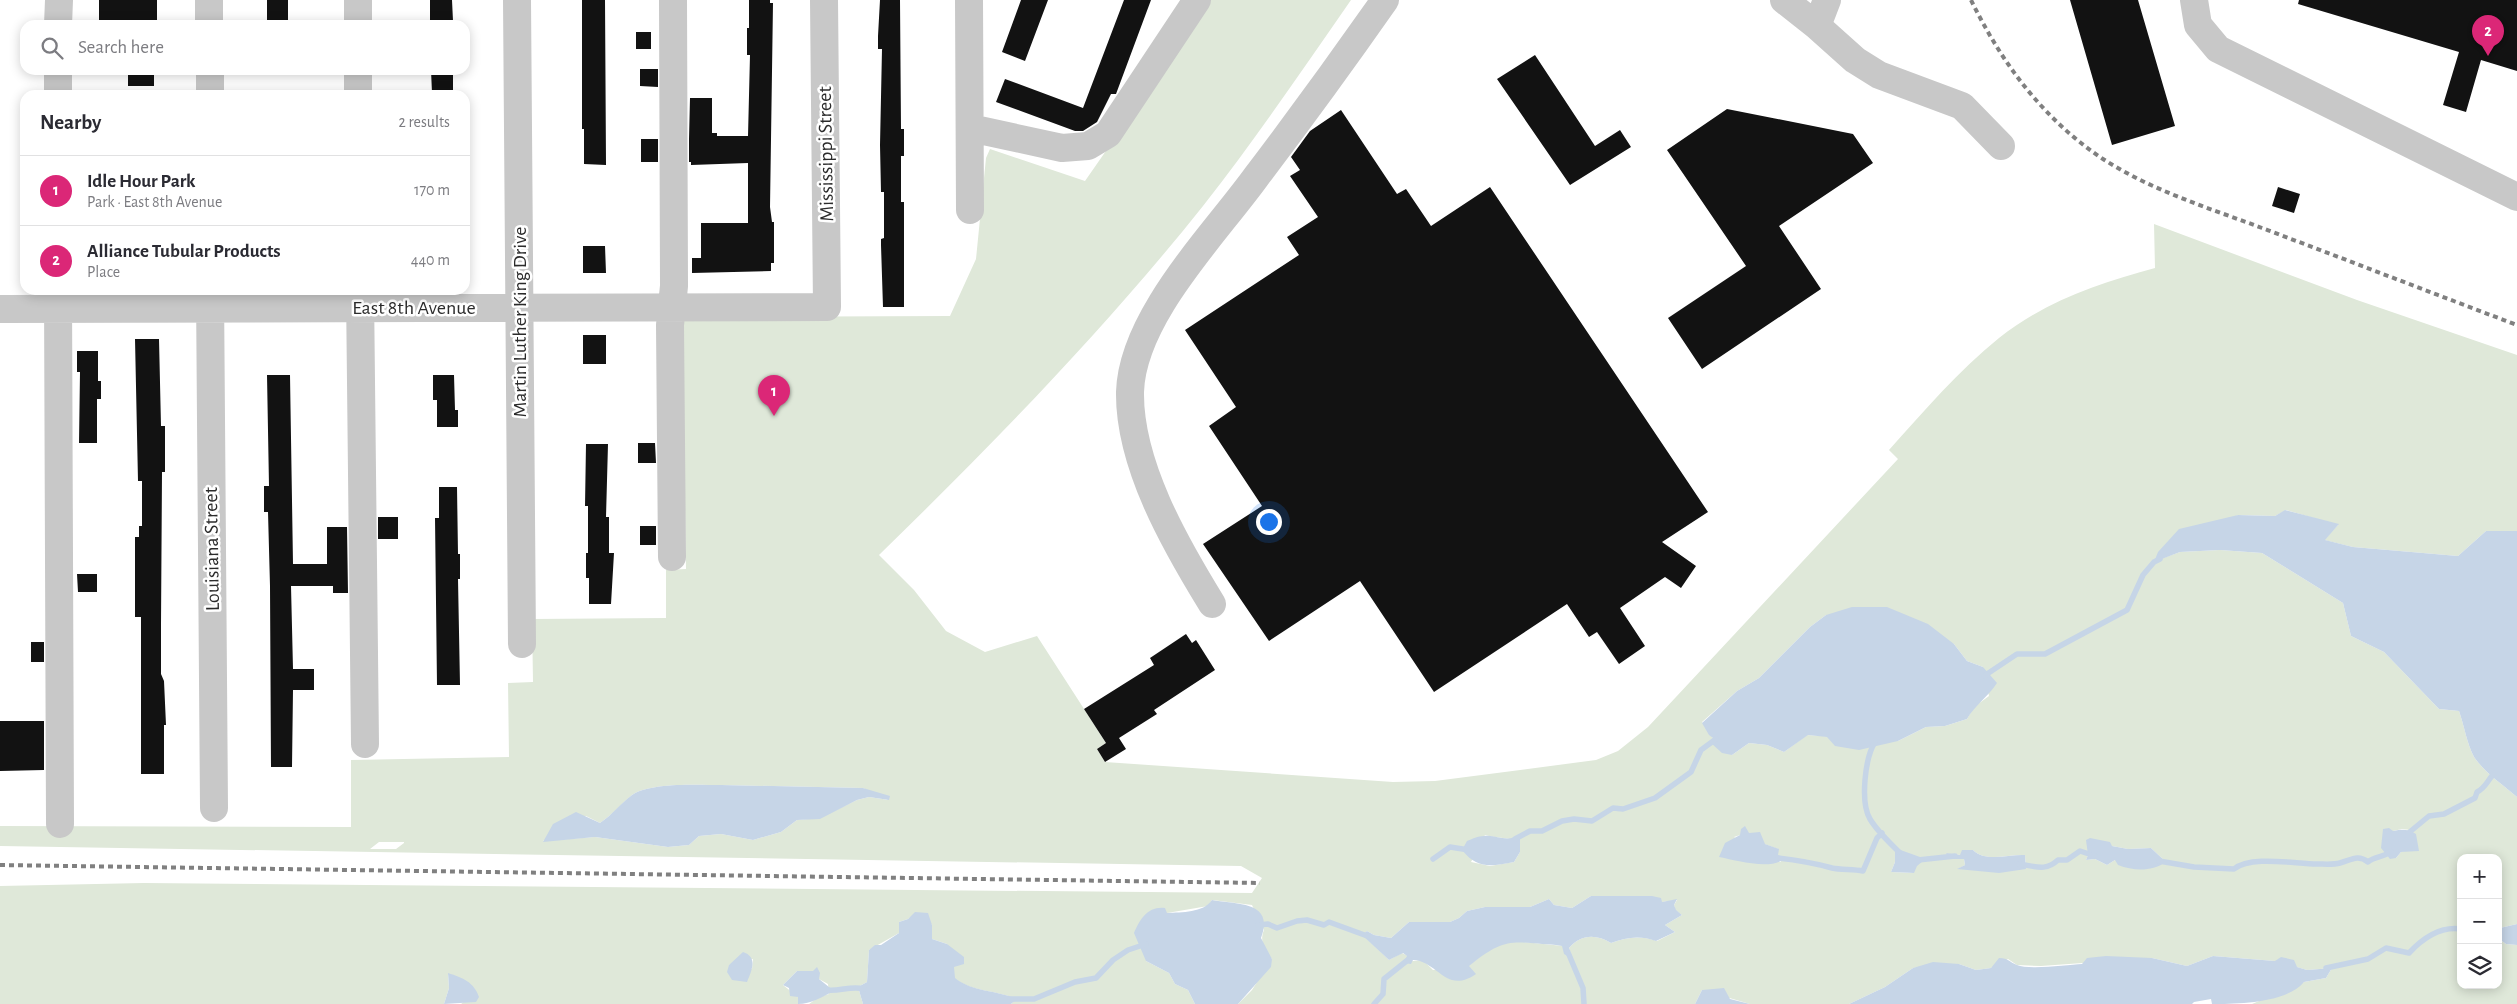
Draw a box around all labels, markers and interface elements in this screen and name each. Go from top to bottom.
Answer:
pin: 2 [2472,15,2504,56]
search box [20,20,470,75]
icon: search [38,34,66,62]
text: Search here [78,38,164,57]
street label: Mississippi Street [815,85,837,222]
text: Nearby [40,112,101,133]
text: 2 results [398,114,450,130]
text: Idle Hour Park [87,172,196,191]
text: 1 [53,182,59,198]
text: 170 m [414,182,450,198]
text: Park · East 8th Avenue [87,194,222,210]
street label: Martin Luther King Drive [510,227,530,417]
text: Alliance Tubular Products [87,242,281,261]
text: 2 [52,252,60,268]
text: 440 m [411,252,450,268]
text: Place [87,264,120,280]
street label: East 8th Avenue [352,298,476,318]
pin: 1 [758,375,790,416]
street label: Louisiana Street [201,486,223,611]
your location [1256,509,1282,535]
map controls [2457,854,2502,989]
button: + [2457,854,2502,899]
button: − [2457,899,2502,944]
button: layers [2457,944,2502,989]

